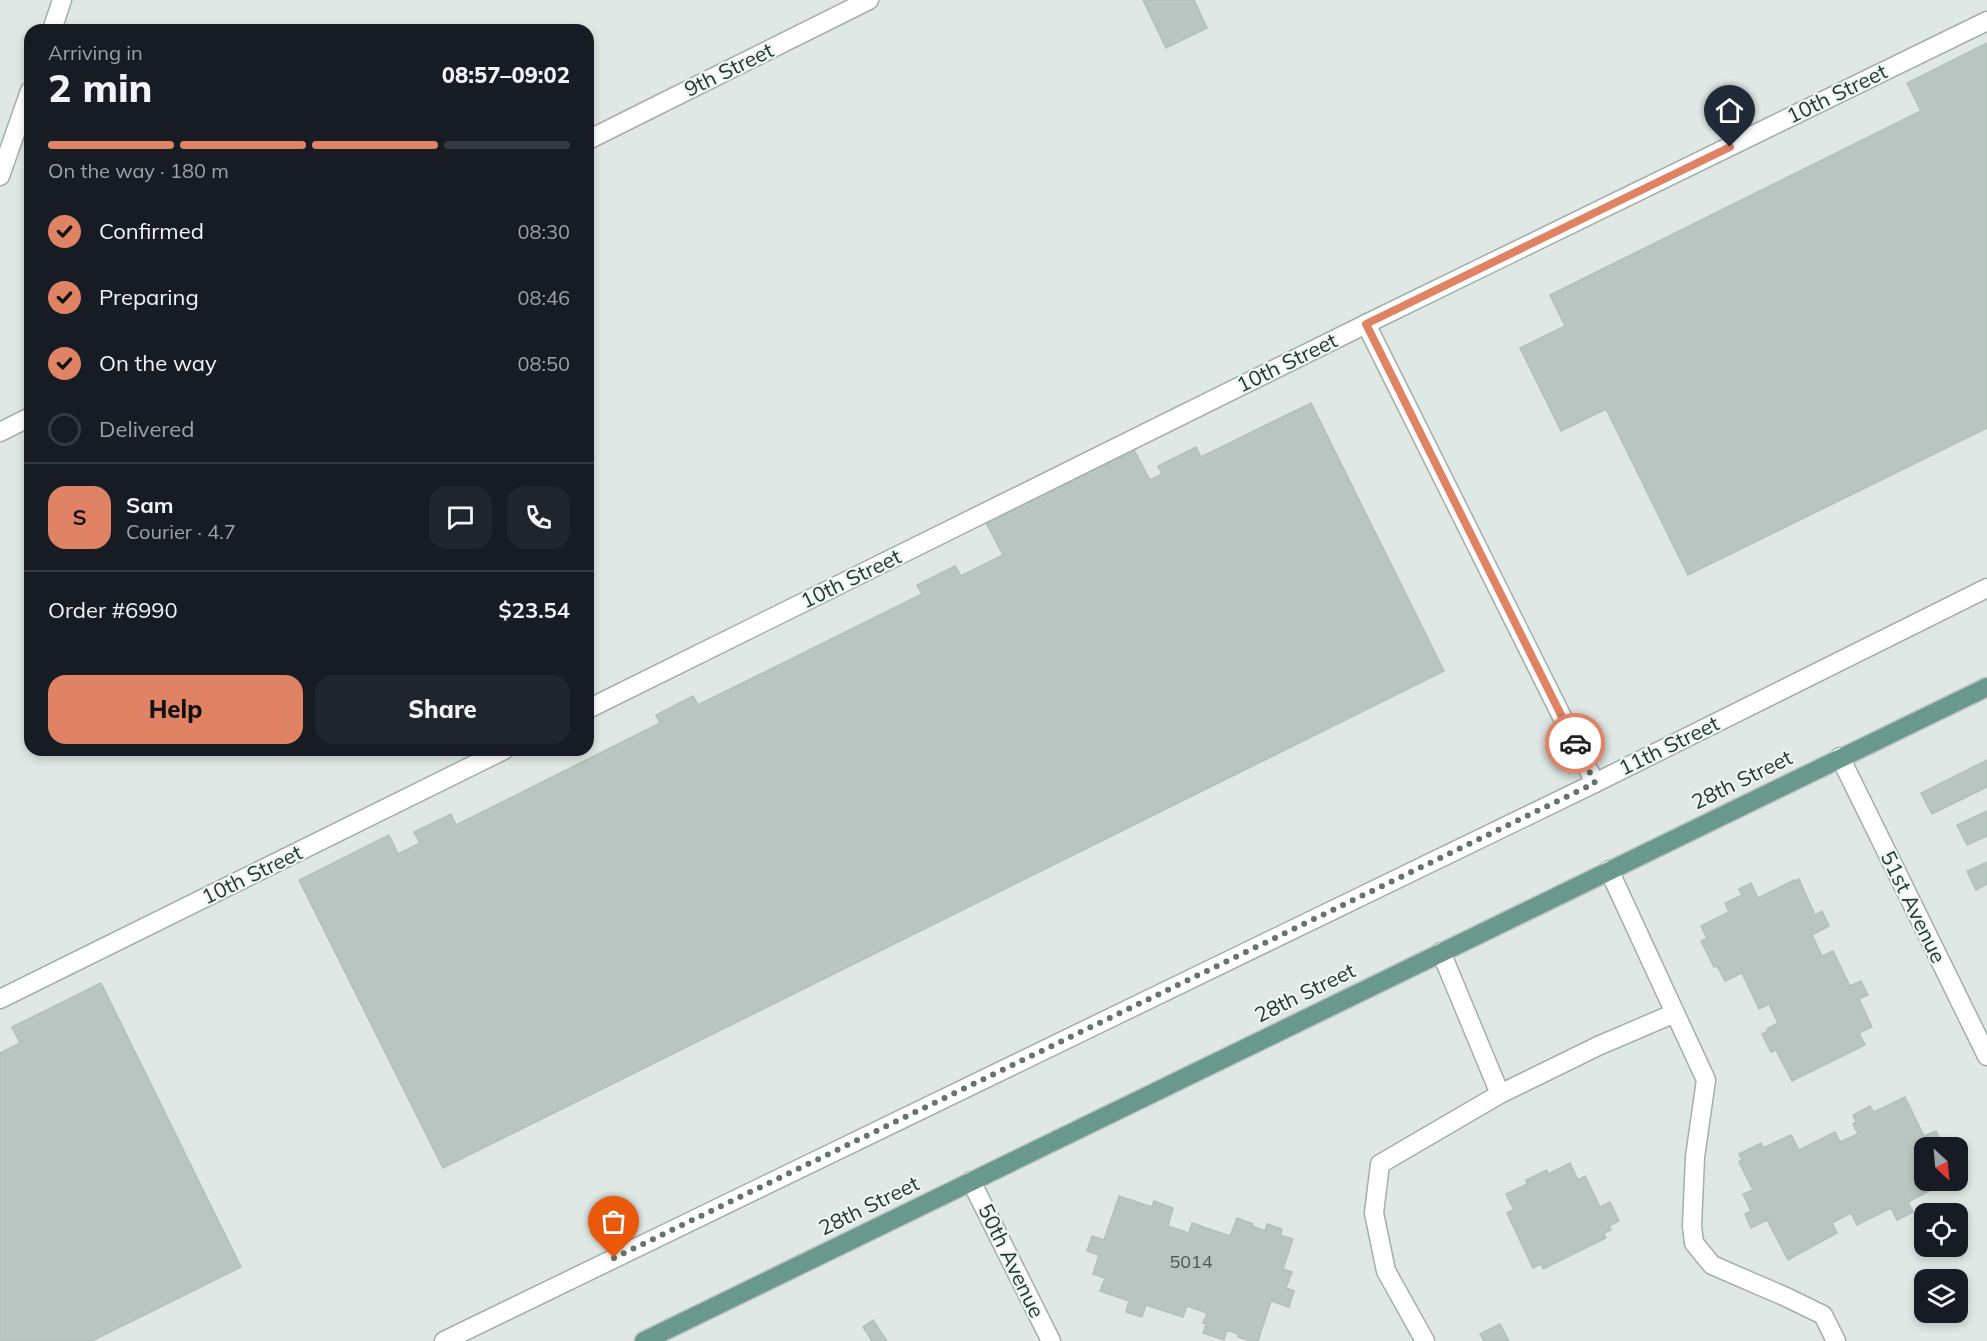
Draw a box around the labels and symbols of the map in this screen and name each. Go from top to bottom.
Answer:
street label: 9th Street [680,36,777,102]
street label: 10th Street [1782,58,1891,129]
pin [1704,85,1755,147]
street label: 10th Street [1232,327,1341,398]
street label: 10th Street [796,543,905,614]
street label: 11th Street [1614,710,1723,781]
courier [1545,713,1605,773]
street label: 28th Street [1687,744,1796,815]
street label: 10th Street [197,839,306,910]
street label: 51st Avenue [1876,846,1952,967]
street label: 28th Street [1250,957,1359,1028]
north arrow [1914,1137,1968,1191]
street label: 28th Street [814,1170,923,1241]
pin [588,1196,639,1258]
street label: 50th Avenue [973,1199,1051,1322]
house number: 5014 [1169,1250,1213,1273]

